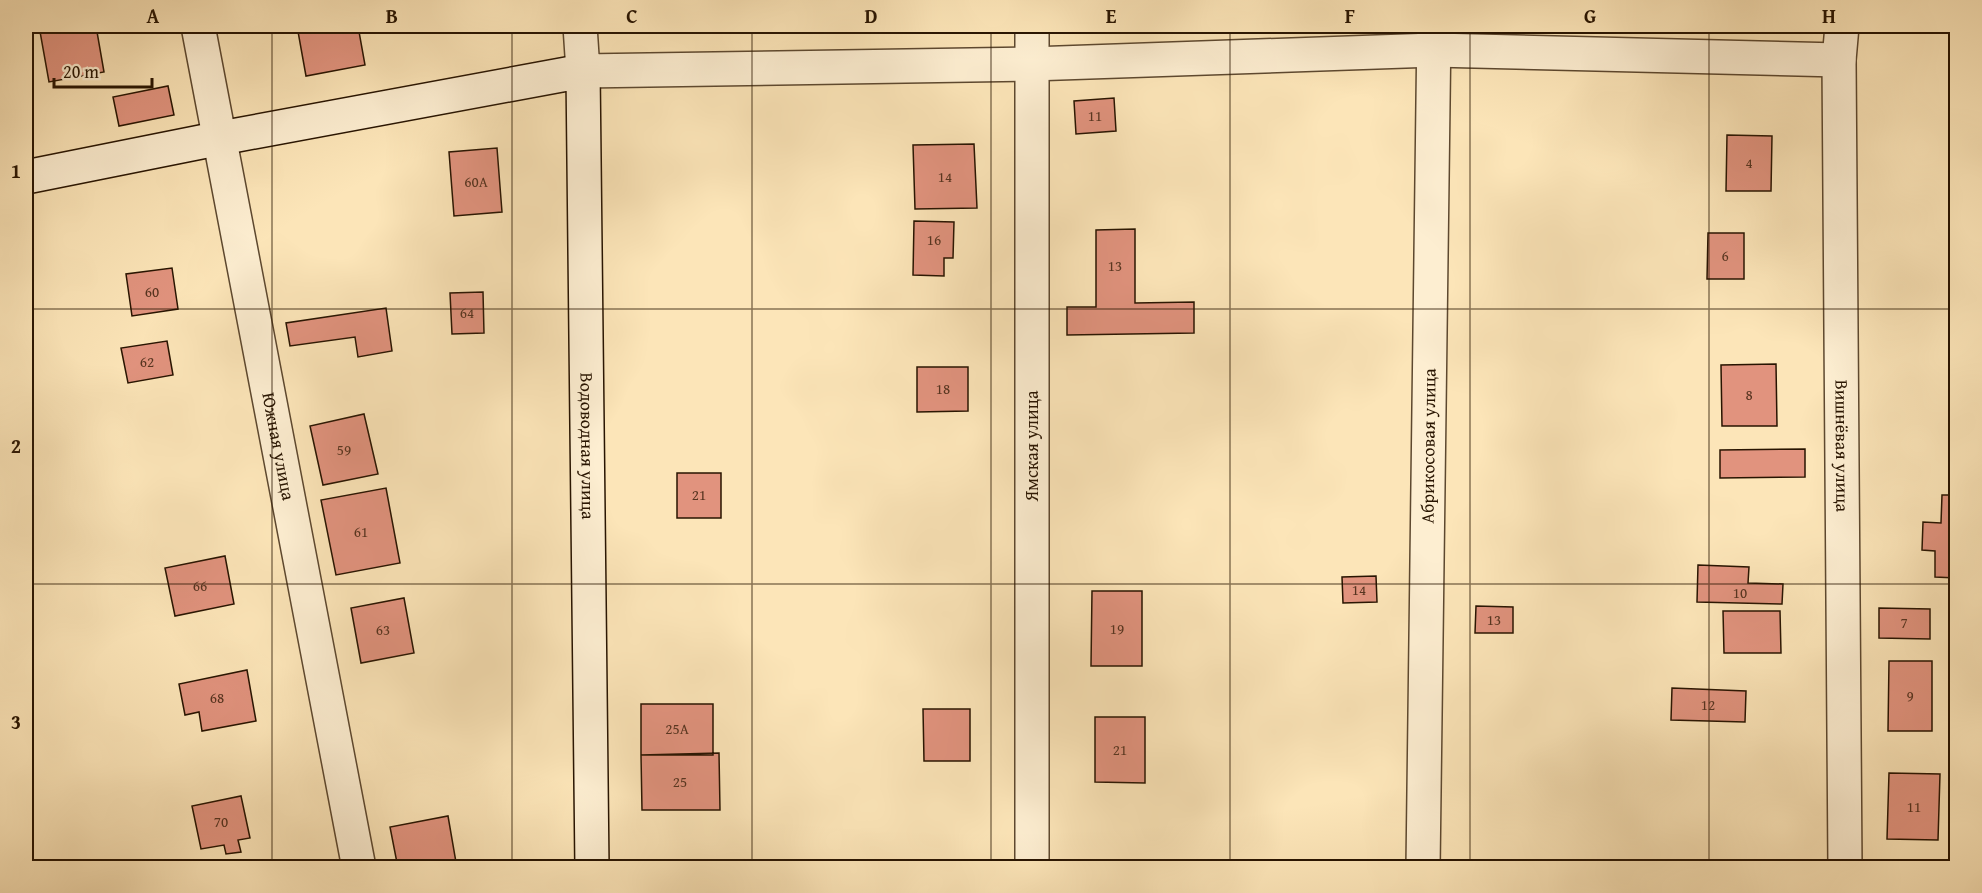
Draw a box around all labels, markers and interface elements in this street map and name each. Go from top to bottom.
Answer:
text: A [147,1,160,30]
text: B [386,1,398,30]
text: C [626,1,638,30]
text: D [864,1,878,30]
text: E [1106,1,1117,30]
text: F [1345,1,1355,30]
text: G [1584,1,1596,30]
text: H [1822,1,1836,30]
scale bar [54,51,152,89]
text: 20 m [63,58,99,85]
house number: 11 [1088,105,1102,126]
house number: 4 [1745,152,1753,173]
text: 1 [11,156,21,185]
house number: 14 [938,166,952,187]
house number: 60А [464,171,488,192]
house number: 16 [927,229,941,250]
house number: 6 [1721,245,1729,266]
house number: 13 [1108,255,1122,276]
house number: 60 [145,281,159,302]
house number: 64 [460,302,474,323]
house number: 62 [140,351,154,372]
street label: Абрикосовая улица [1413,368,1443,524]
street label: Водоводная улица [573,372,602,520]
house number: 18 [936,378,950,399]
street label: Вишнёвая улица [1828,379,1856,513]
house number: 8 [1745,384,1753,405]
street label: Южная улица [255,390,302,503]
street label: Ямская улица [1018,390,1045,503]
text: 2 [11,431,21,460]
house number: 59 [337,439,351,460]
house number: 21 [692,484,706,505]
house number: 61 [354,521,368,542]
house number: 66 [193,575,207,596]
house number: 14 [1352,579,1366,600]
house number: 10 [1733,582,1747,603]
house number: 13 [1487,609,1501,630]
house number: 7 [1900,612,1908,633]
house number: 19 [1110,618,1124,639]
house number: 63 [376,619,390,640]
house number: 9 [1906,685,1914,706]
house number: 68 [210,687,224,708]
house number: 12 [1701,694,1715,715]
text: 3 [11,707,21,736]
house number: 25А [665,718,689,739]
house number: 21 [1113,739,1127,760]
house number: 25 [673,771,687,792]
house number: 11 [1907,796,1921,817]
house number: 70 [214,811,228,832]

